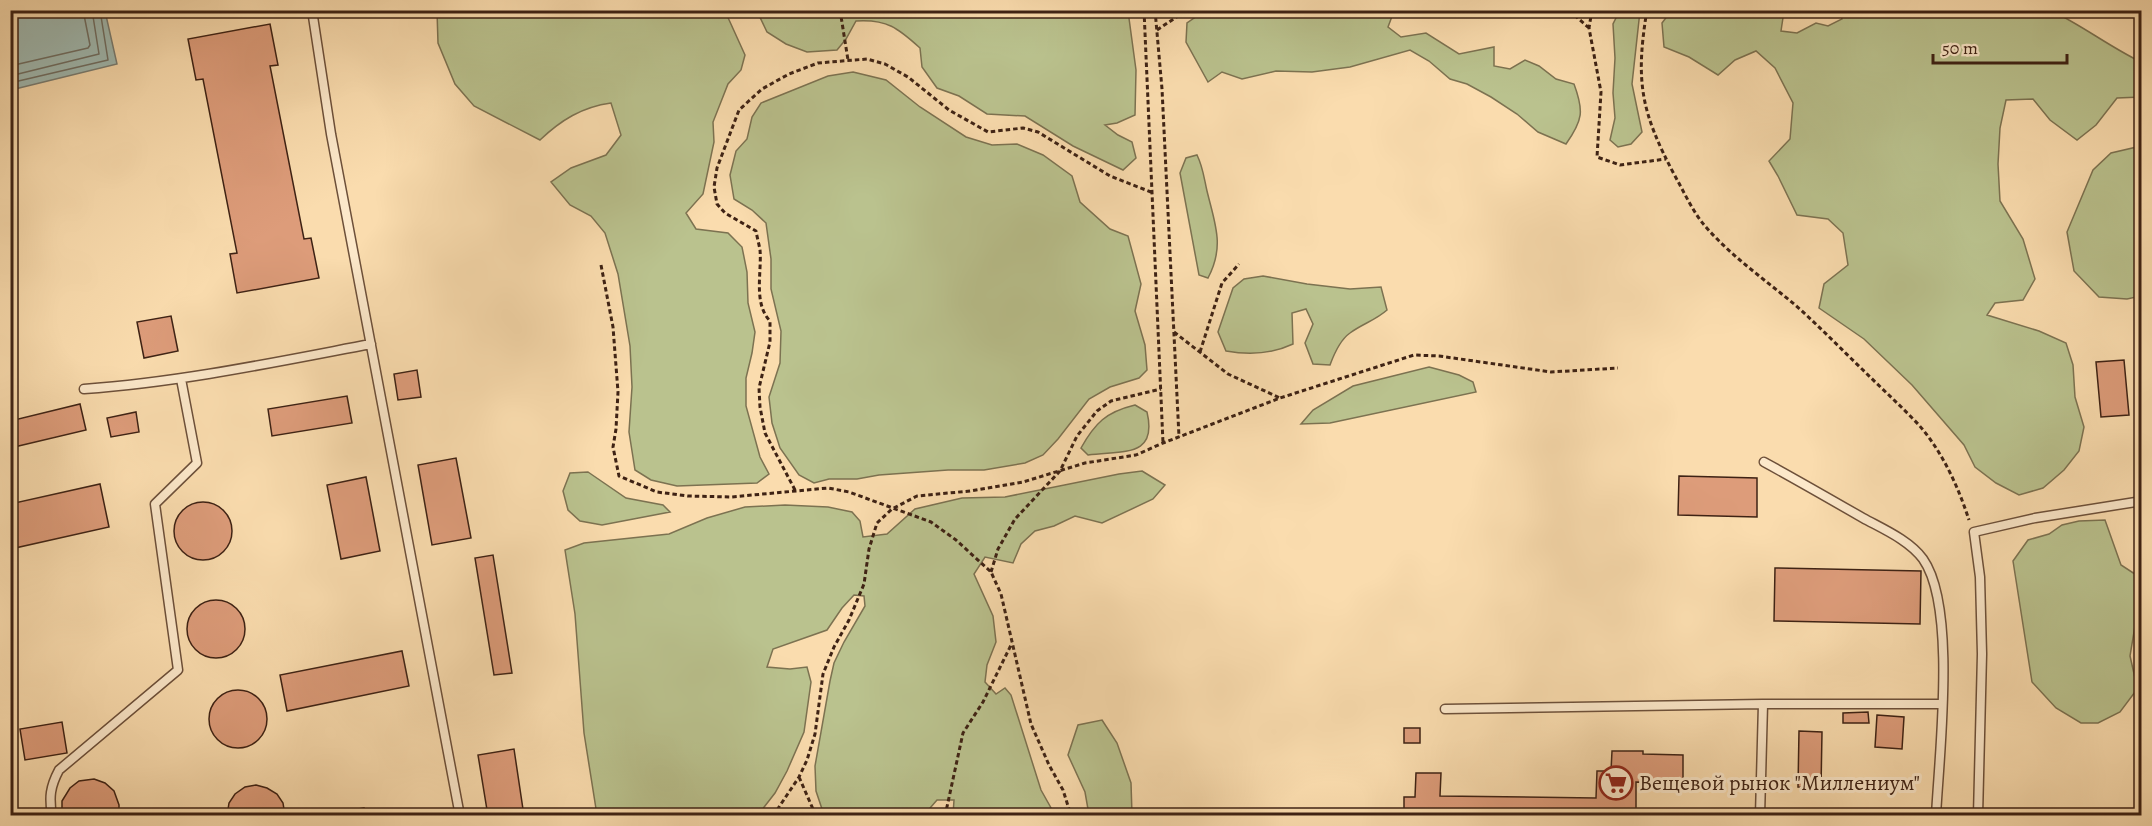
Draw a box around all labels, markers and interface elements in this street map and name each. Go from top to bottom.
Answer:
scale bar [1933,27,2066,65]
text: 50 m [1942,36,1978,60]
supermarket icon: Вещевой рынок "Миллениум" [1598,765,1634,801]
place label: Вещевой рынок "Миллениум" [1639,768,1920,798]

